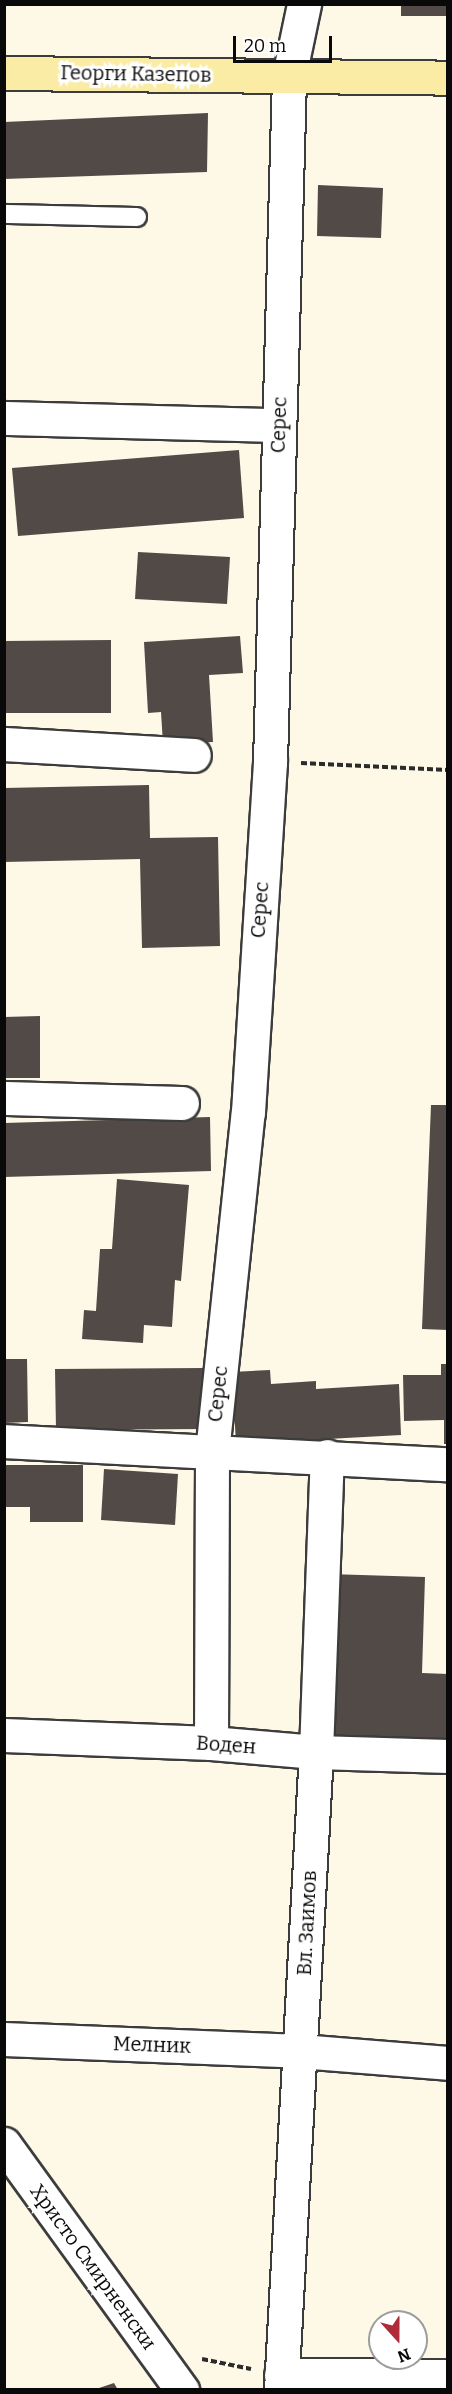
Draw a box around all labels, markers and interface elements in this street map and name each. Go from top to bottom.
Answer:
scale bar [236,24,335,62]
text: 20 m [244,35,286,57]
street label: Георги Казепов [60,61,212,87]
street label: Серес [266,396,292,454]
street label: Серес [246,881,274,939]
street label: Серес [203,1365,233,1423]
street label: Воден [195,1731,257,1759]
street label: Вл. Заимов [292,1870,322,1976]
street label: Мелник [113,2032,191,2058]
street label: Христо Смирненски [25,2180,161,2354]
north arrow [368,2310,428,2370]
text: N [395,2344,413,2366]

